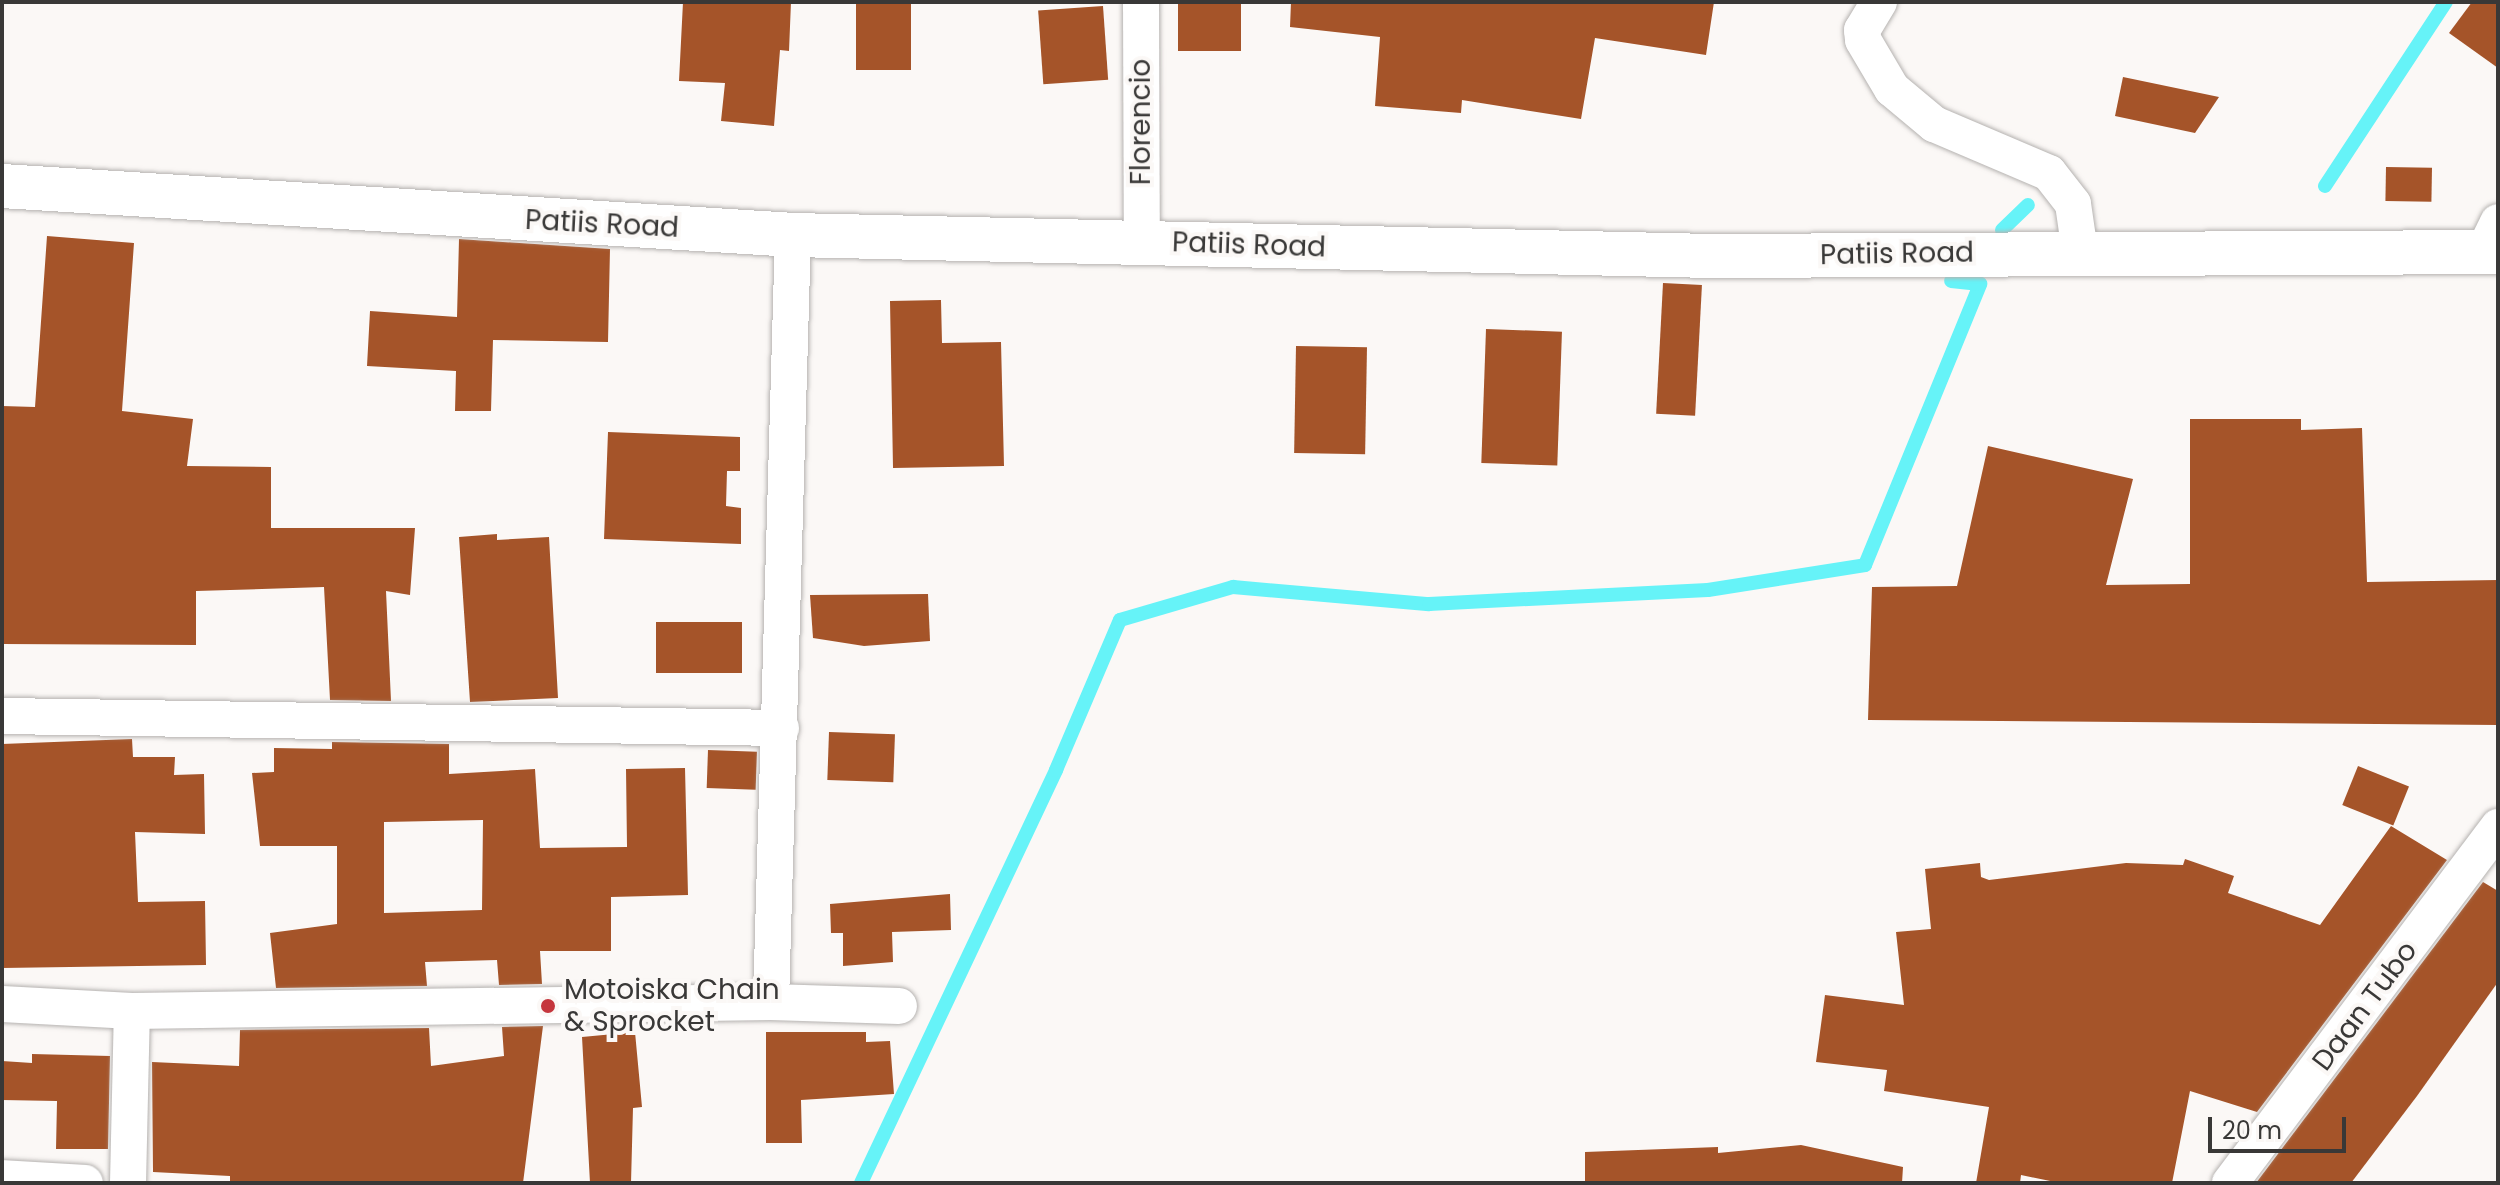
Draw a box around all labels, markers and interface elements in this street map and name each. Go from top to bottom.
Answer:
street label: Florencio [1124,59,1158,185]
street label: Patiis Road [524,203,680,245]
street label: Patiis Road [1171,226,1327,264]
street label: Patiis Road [1820,236,1974,272]
street label: Daan Tubo [2306,935,2424,1077]
place label: Motoiska Chain & Sprocket [564,973,780,1039]
marker: Motoiska Chain & Sprocket [539,997,557,1015]
scale bar [2212,1101,2350,1151]
text: 20 m [2222,1114,2282,1147]

